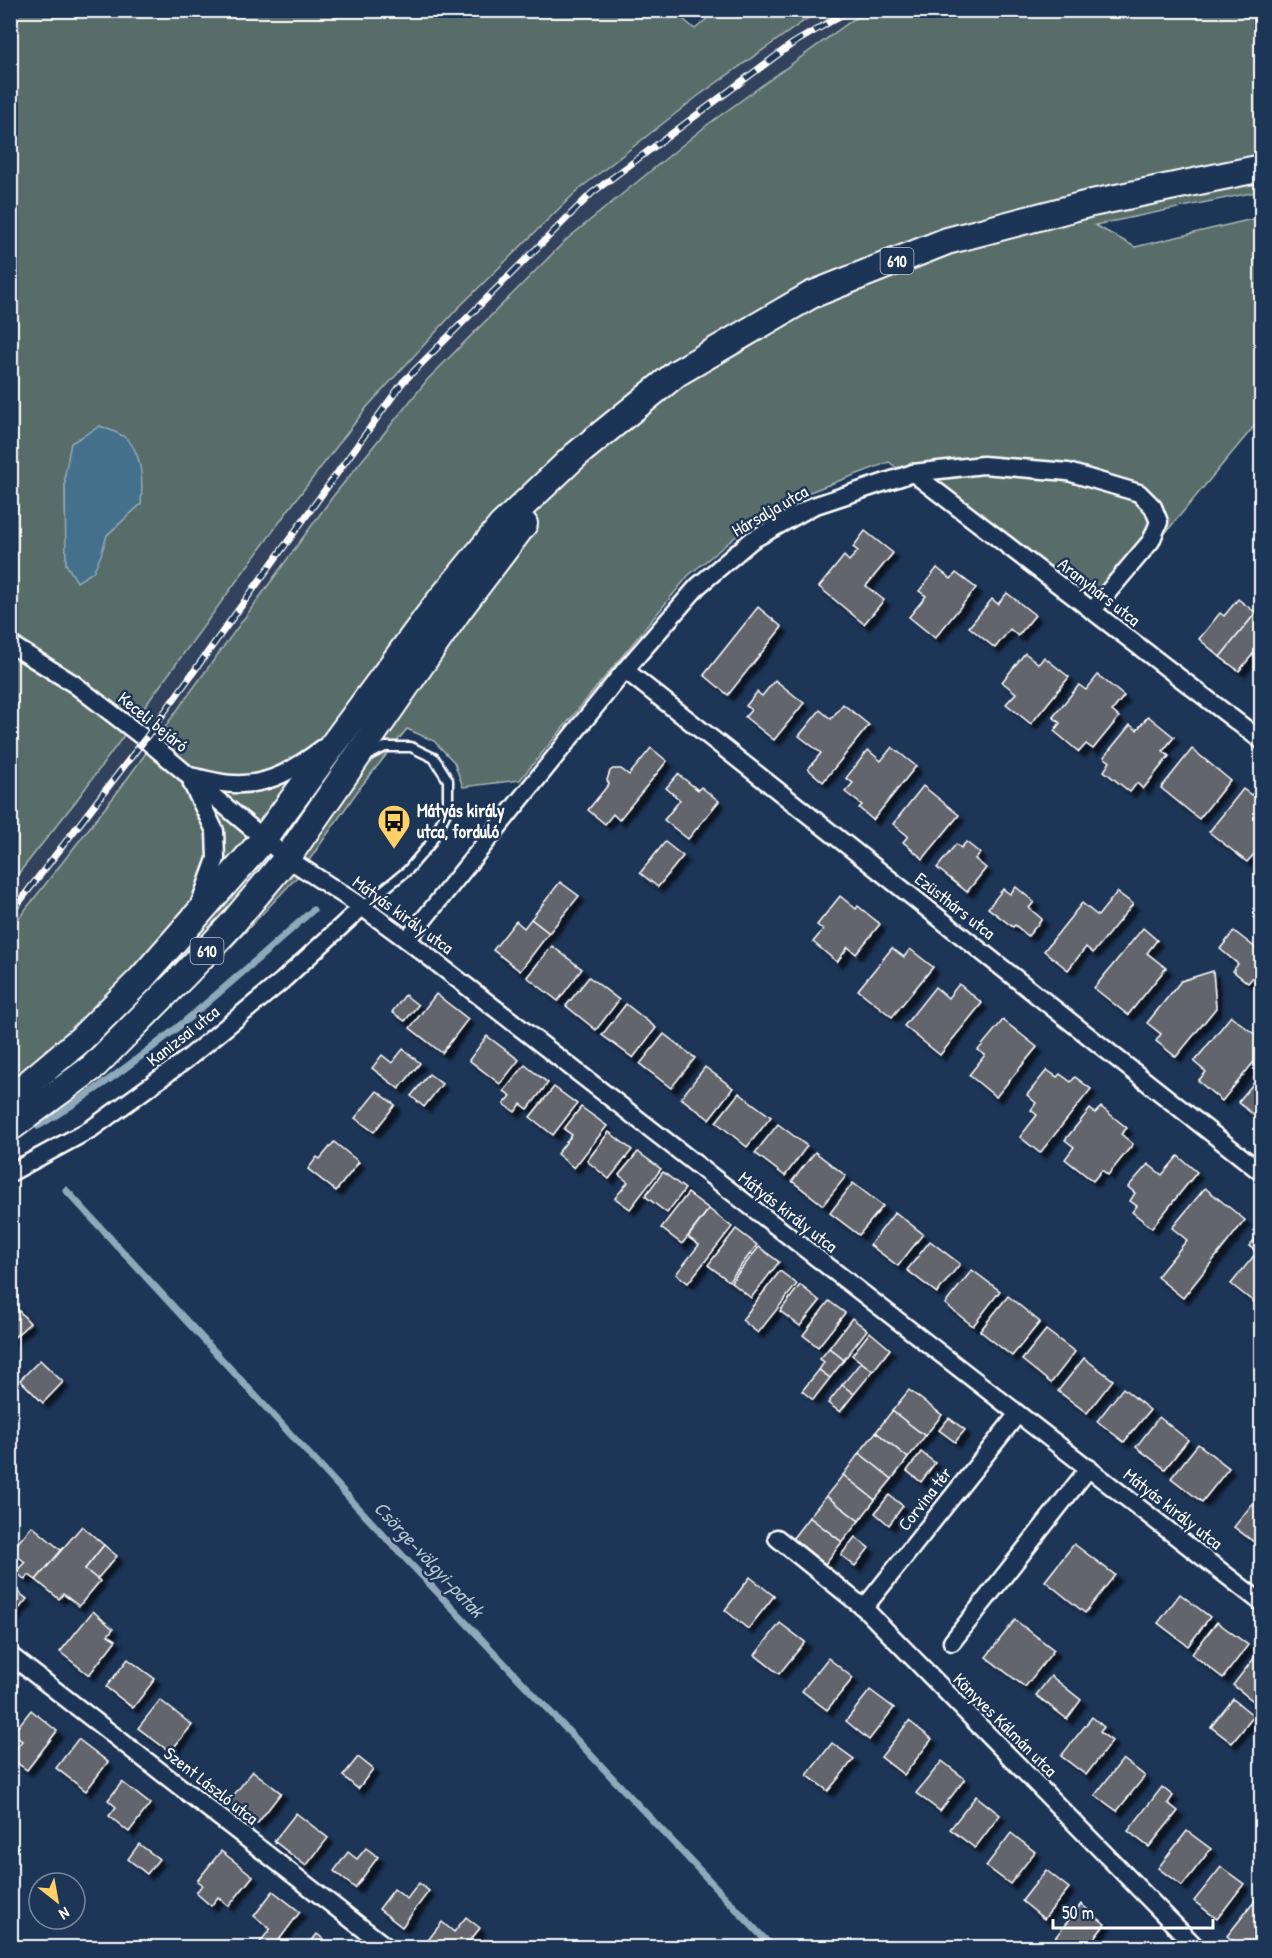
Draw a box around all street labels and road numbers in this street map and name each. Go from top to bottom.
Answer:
road number: 610 [880,248,914,274]
street label: Hársalja utca [727,479,812,542]
street label: Aranyhárs utca [1053,551,1146,632]
street label: Keceli bejáró [113,686,194,758]
street label: Ezüsthárs utca [910,866,1001,945]
street label: Mátyás király utca [348,869,459,960]
road number: 610 [190,938,224,964]
street label: Kanizsai utca [141,999,224,1072]
street label: Mátyás király utca [734,1165,843,1258]
street label: Corvina tér [892,1461,958,1536]
street label: Mátyás király utca [1119,1462,1228,1555]
street label: Könyves Kálmán utca [948,1667,1063,1782]
street label: Szent László utca [159,1741,264,1830]

